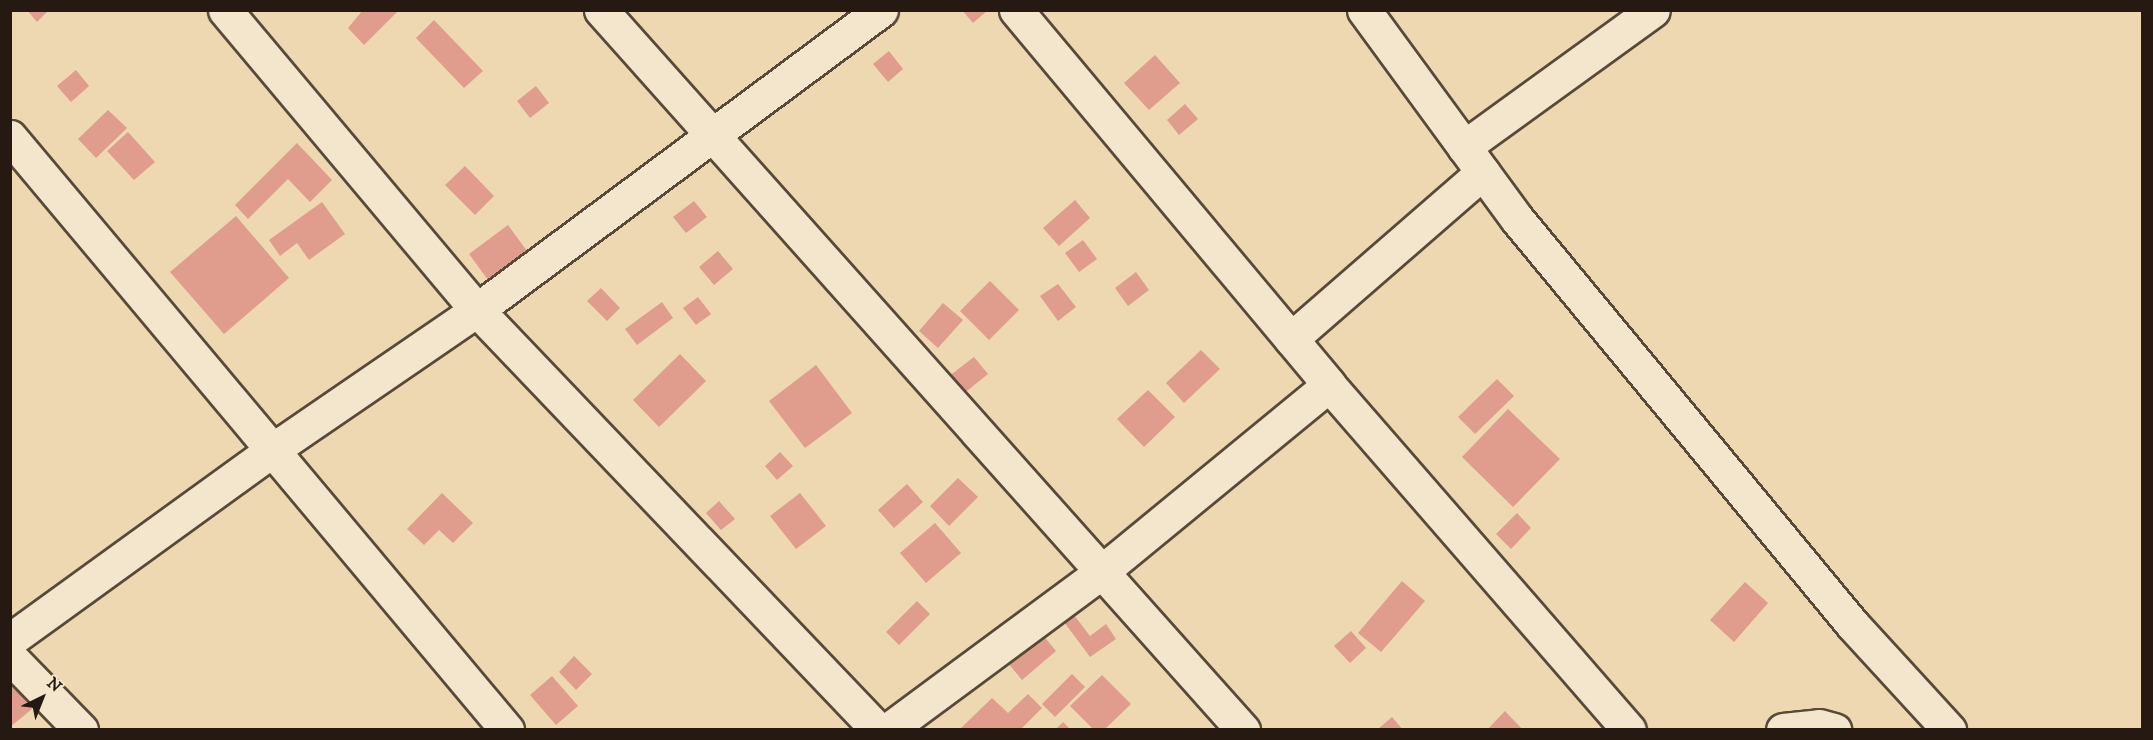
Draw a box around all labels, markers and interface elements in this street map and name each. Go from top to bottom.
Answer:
north arrow [12,668,72,728]
text: N [43,673,66,697]

